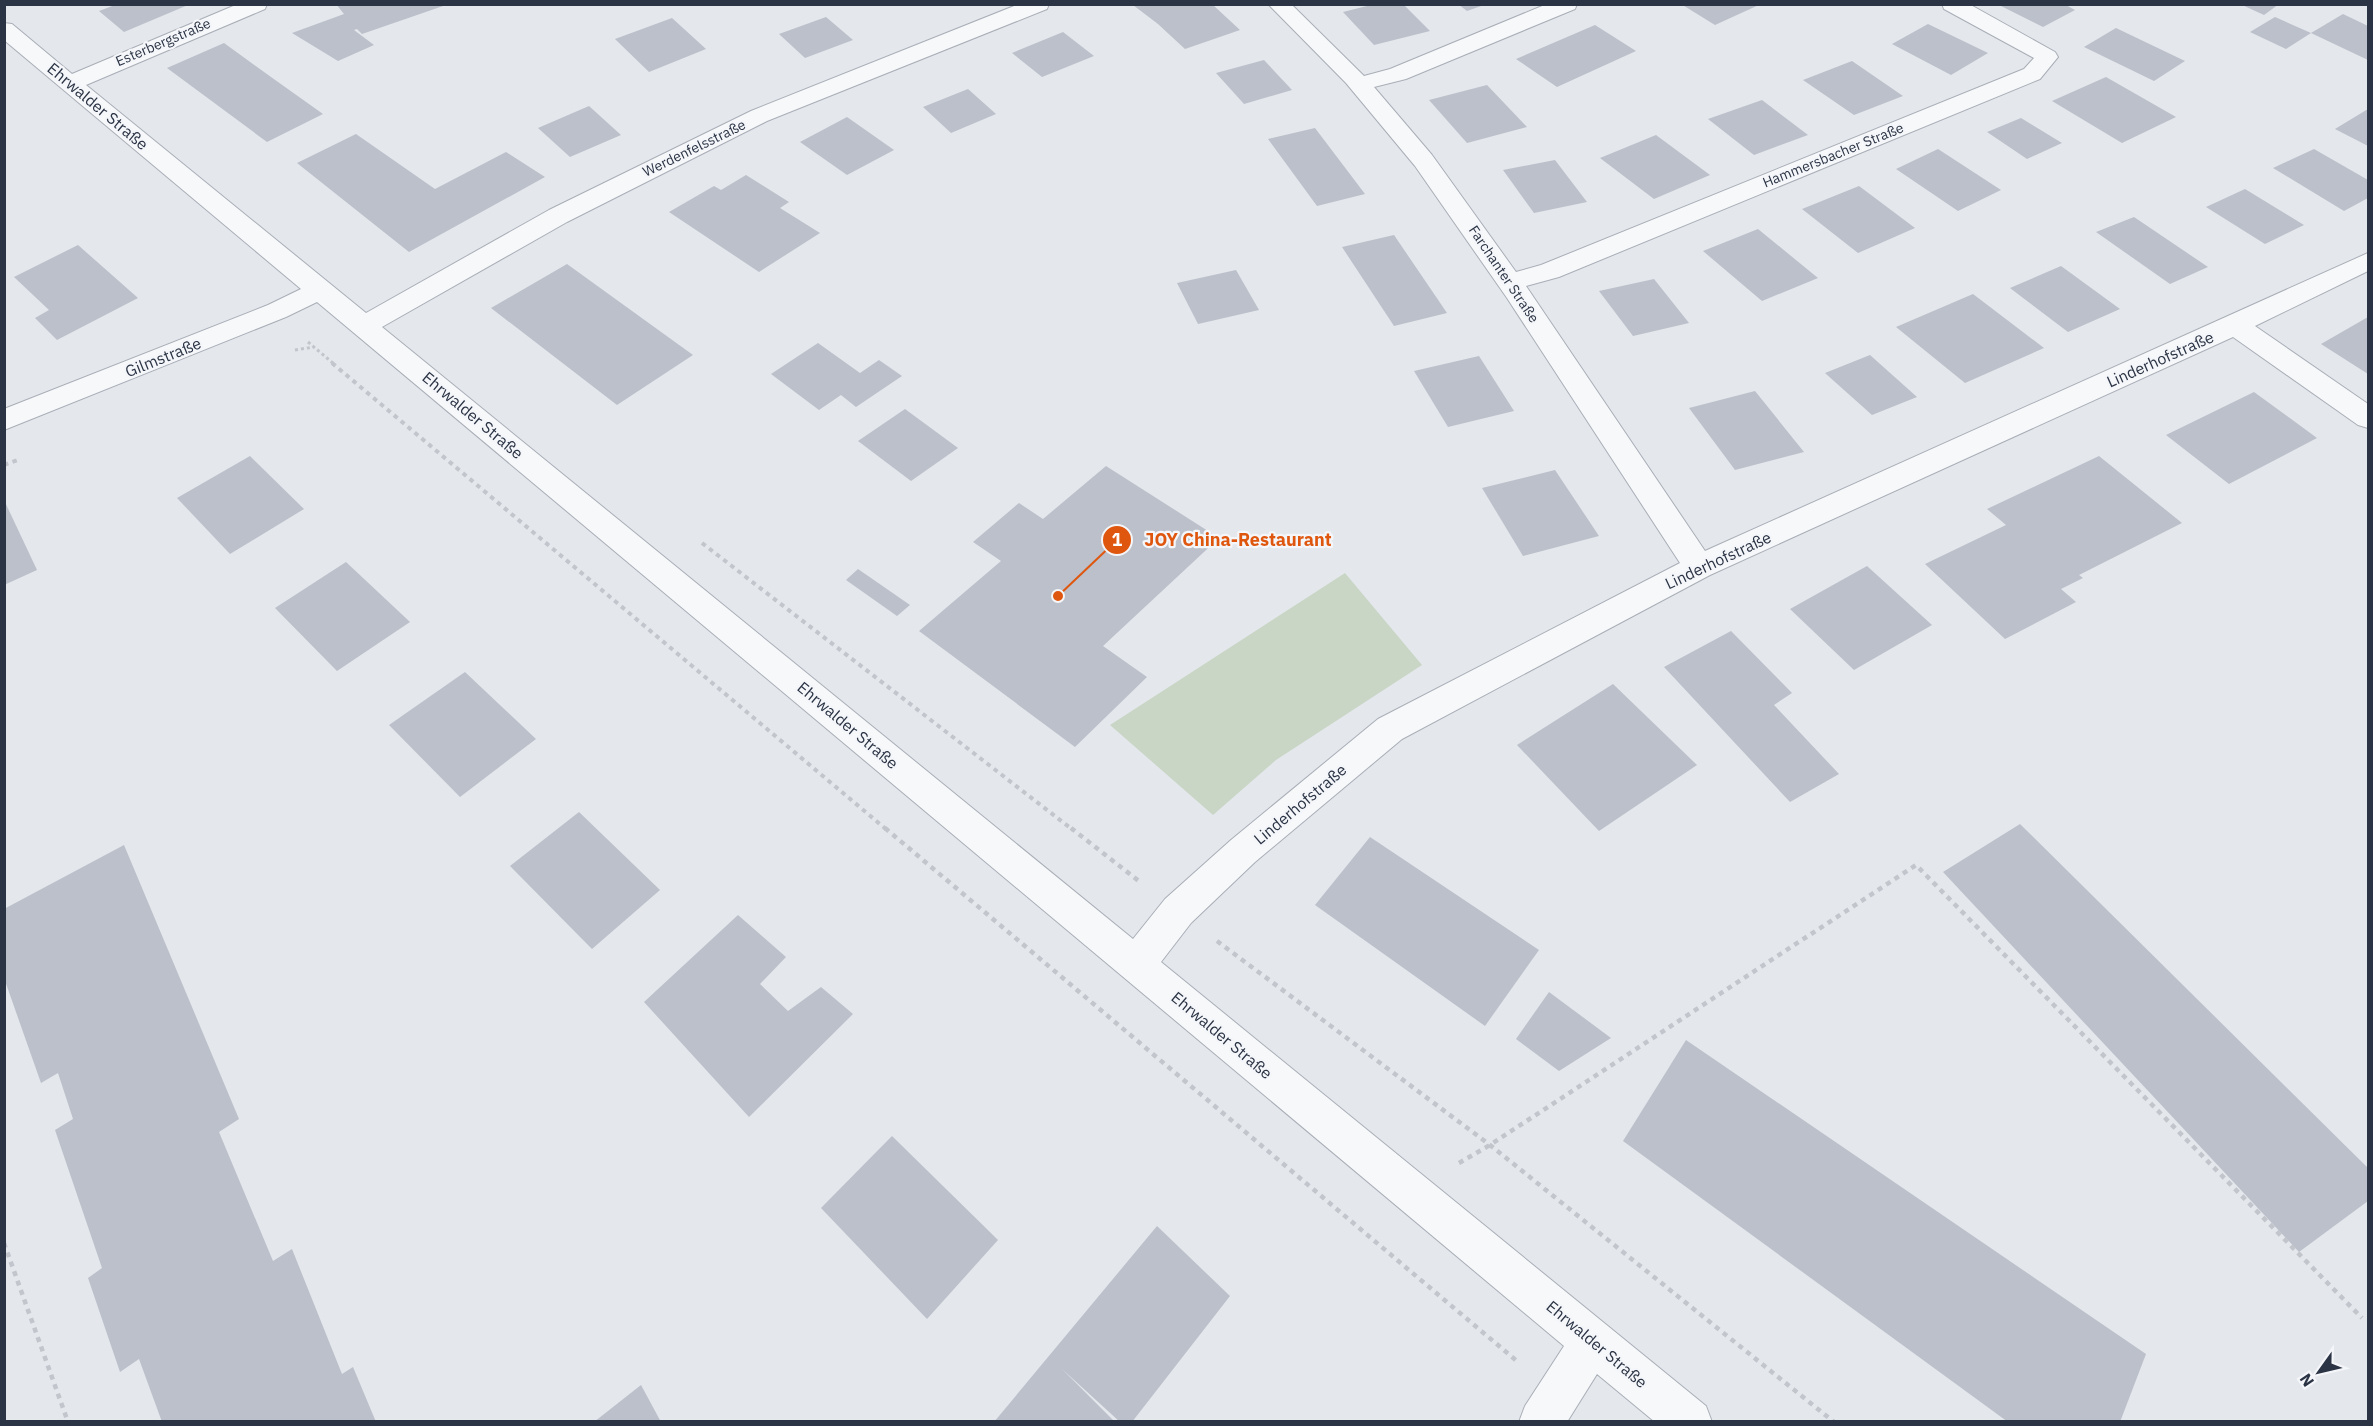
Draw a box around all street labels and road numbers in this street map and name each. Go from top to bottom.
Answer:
street label: Esterbergstraße [113,14,213,70]
street label: Ehrwalder Straße [44,58,153,154]
street label: Werdenfelsstraße [640,115,749,181]
street label: Hammersbacher Straße [1760,118,1906,192]
street label: Farchanter Straße [1465,222,1543,326]
street label: Linderhofstraße [2103,326,2217,391]
street label: Gilmstraße [122,333,204,381]
street label: Ehrwalder Straße [419,367,528,463]
street label: Linderhofstraße [1662,527,1774,593]
street label: Ehrwalder Straße [794,677,903,773]
street label: Linderhofstraße [1250,759,1351,849]
street label: Ehrwalder Straße [1168,987,1277,1083]
street label: Ehrwalder Straße [1543,1296,1652,1392]

